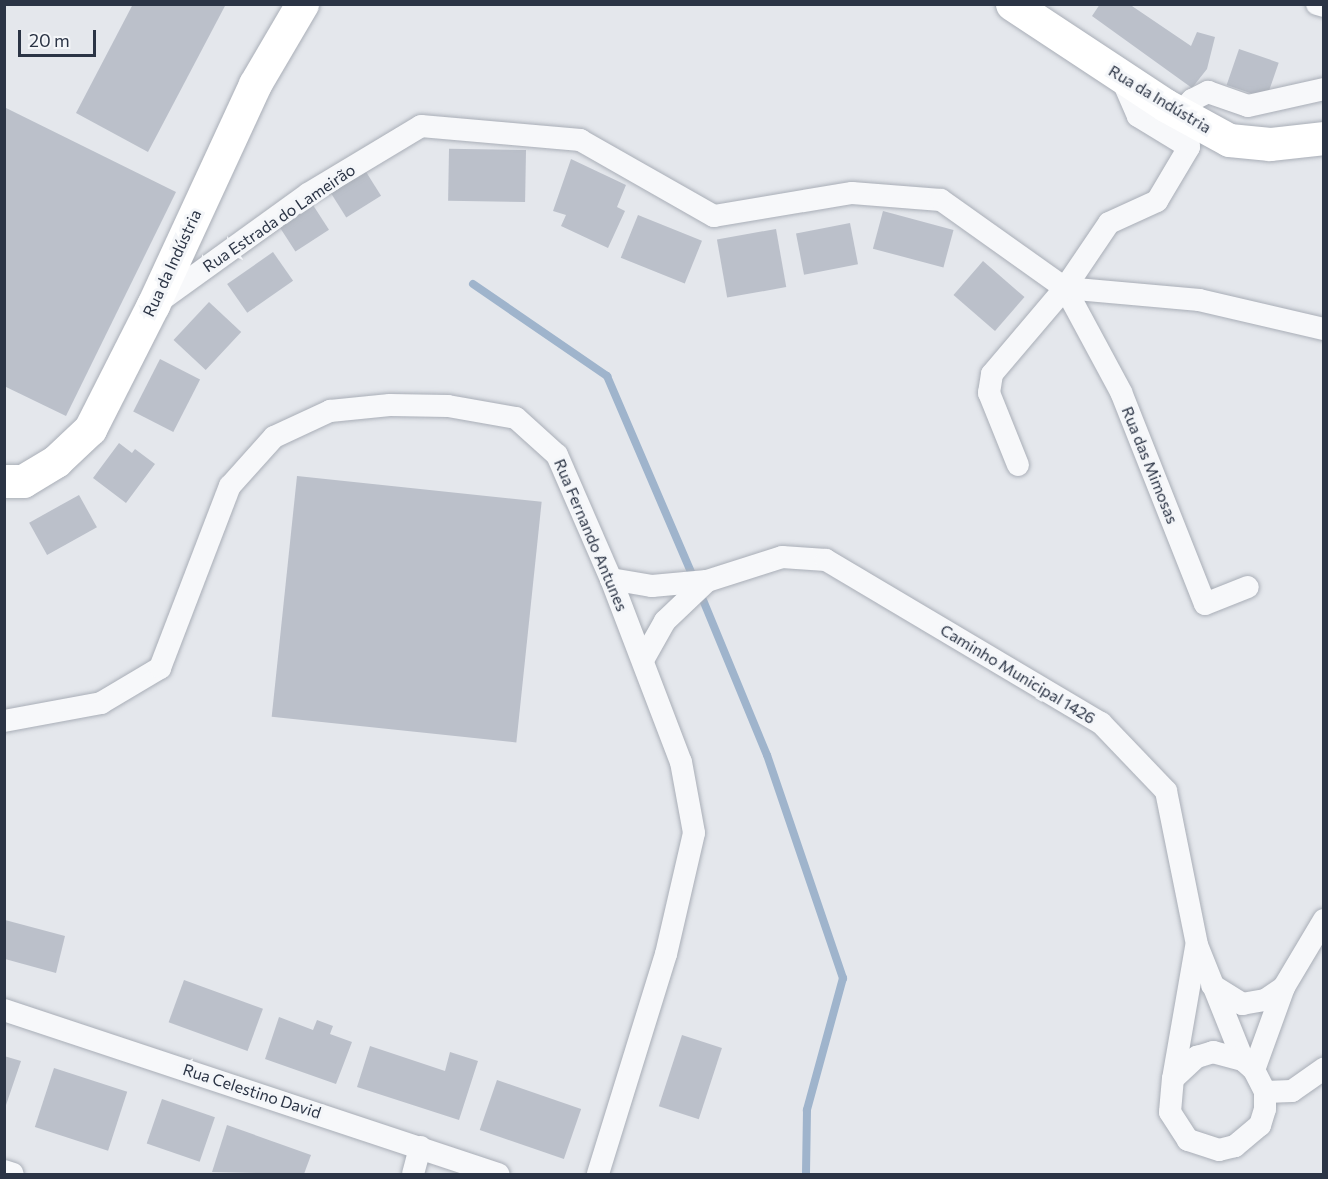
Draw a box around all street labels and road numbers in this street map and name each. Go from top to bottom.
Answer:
street label: Rua da Indústria [1105,61,1215,137]
street label: Rua Estrada do Lameirão [199,160,359,276]
street label: Rua da Indústria [139,206,205,320]
street label: Rua das Mimosas [1118,404,1182,526]
street label: Rua Fernando Antunes [550,456,632,614]
street label: Caminho Municipal 1426 [937,620,1099,728]
street label: Rua Celestino David [180,1060,324,1122]

